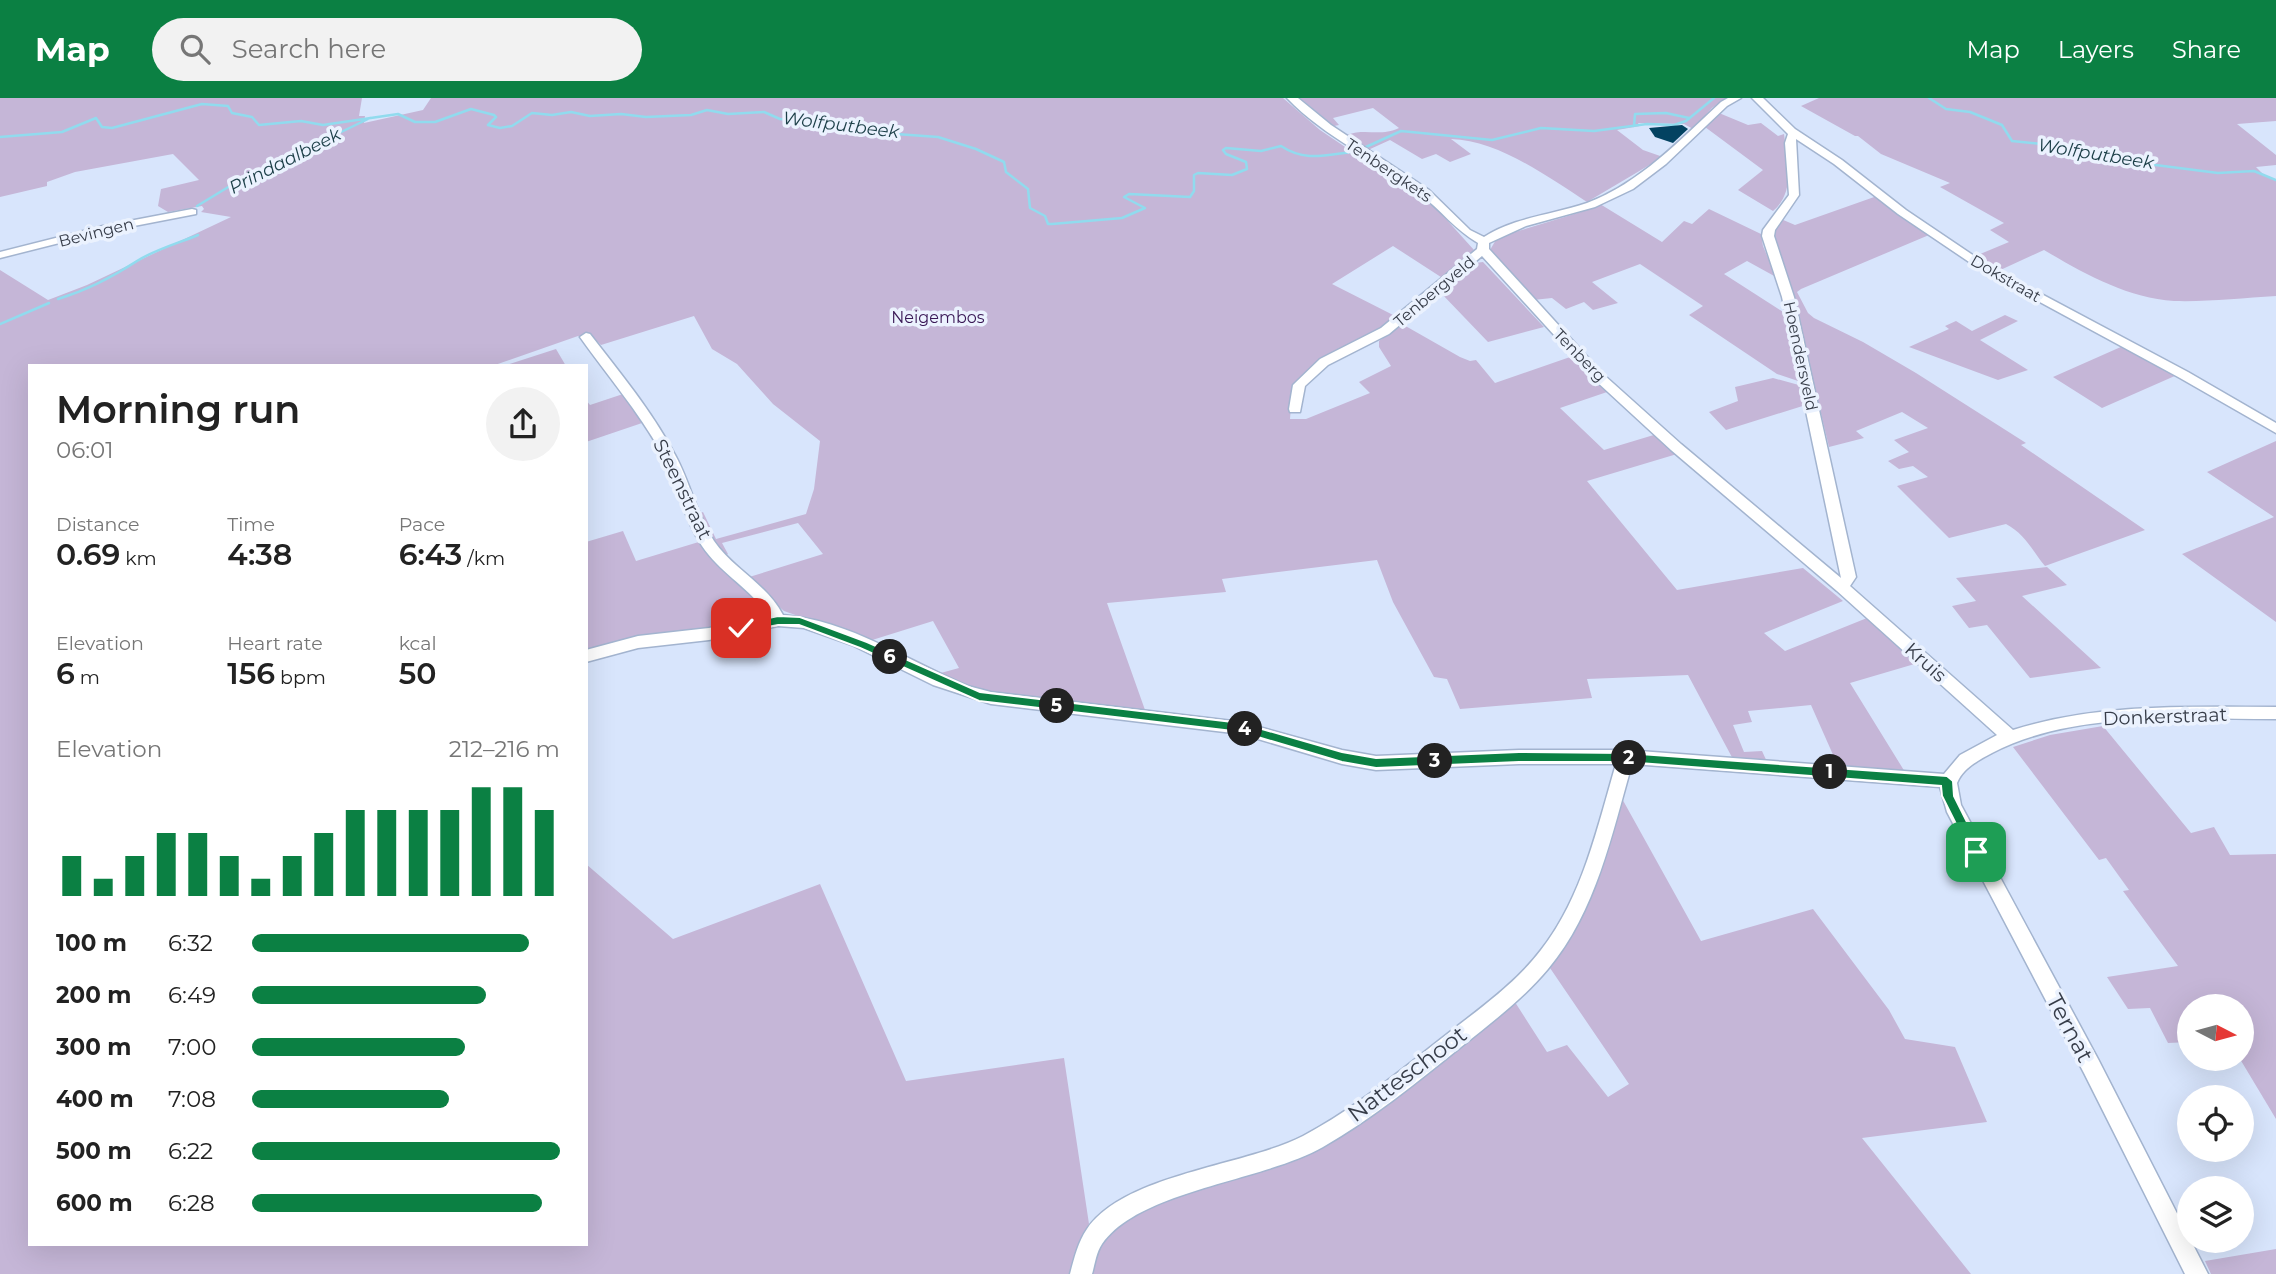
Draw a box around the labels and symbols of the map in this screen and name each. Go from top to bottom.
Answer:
water label: Wolfputbeek [782,107,902,143]
water label: Prindaalbeek [225,123,346,199]
water label: Wolfputbeek [2036,134,2157,174]
street label: Tenbergkets [1342,135,1436,206]
street label: Bevingen [57,214,136,251]
street label: Dokstraat [1967,251,2045,306]
street label: Tenbergveld [1390,252,1479,331]
street label: Hoendersveld [1780,300,1821,413]
park label: Neigembos [891,308,985,327]
street label: Tenberg [1550,325,1610,386]
street label: Steenstraat [648,435,717,543]
pin [711,598,771,658]
street label: Kruis [1900,638,1951,687]
pin: 6 [872,640,908,674]
pin: 5 [1040,688,1074,724]
street label: Donkerstraat [2102,703,2228,730]
pin: 4 [1228,712,1262,746]
pin: 2 [1612,740,1646,776]
pin: 3 [1418,744,1452,778]
pin: 1 [1812,754,1848,790]
pin [1946,822,2006,882]
street label: Ternat [2040,989,2100,1067]
north arrow [2177,994,2254,1071]
street label: Natteschoot [1342,1020,1472,1128]

